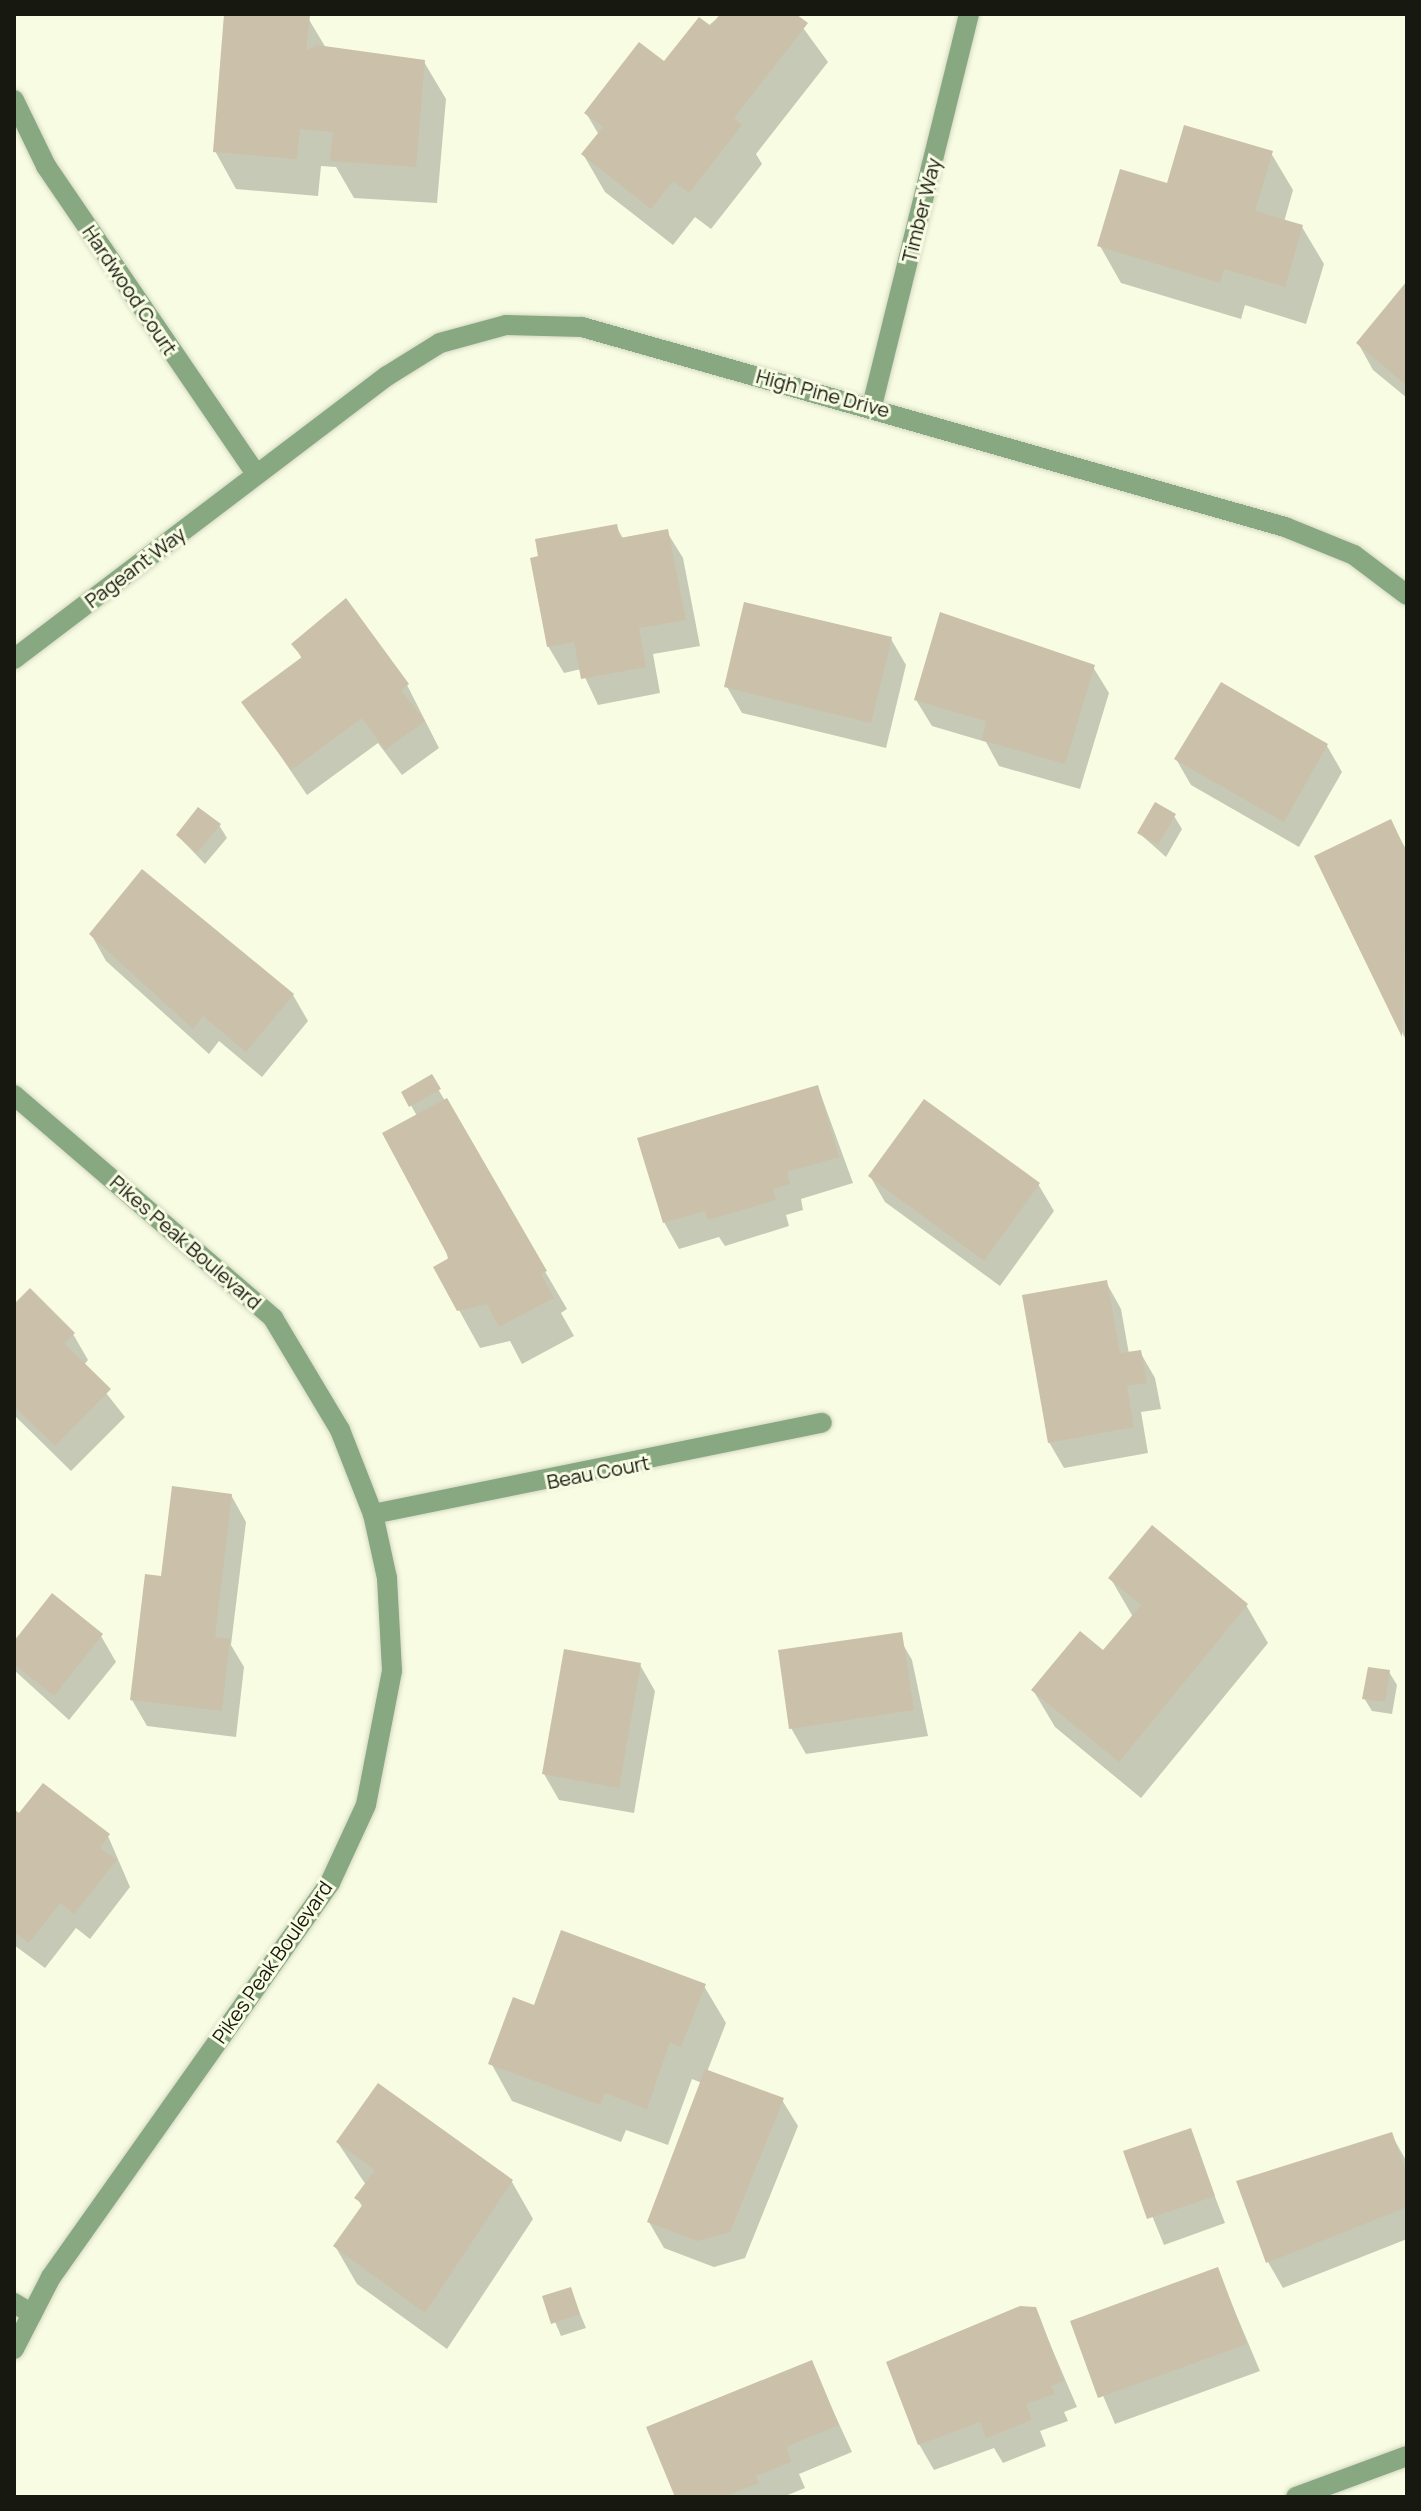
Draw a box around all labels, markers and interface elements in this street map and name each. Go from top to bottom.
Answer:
street label: Timber Way [896,155,946,265]
street label: Hardwood Court [78,221,182,359]
street label: High Pine Drive [754,364,892,422]
street label: Pageant Way [80,521,190,613]
street label: Pikes Peak Boulevard [105,1170,267,1314]
street label: Beau Court [545,1450,651,1494]
street label: Pikes Peak Boulevard [207,1876,337,2048]

